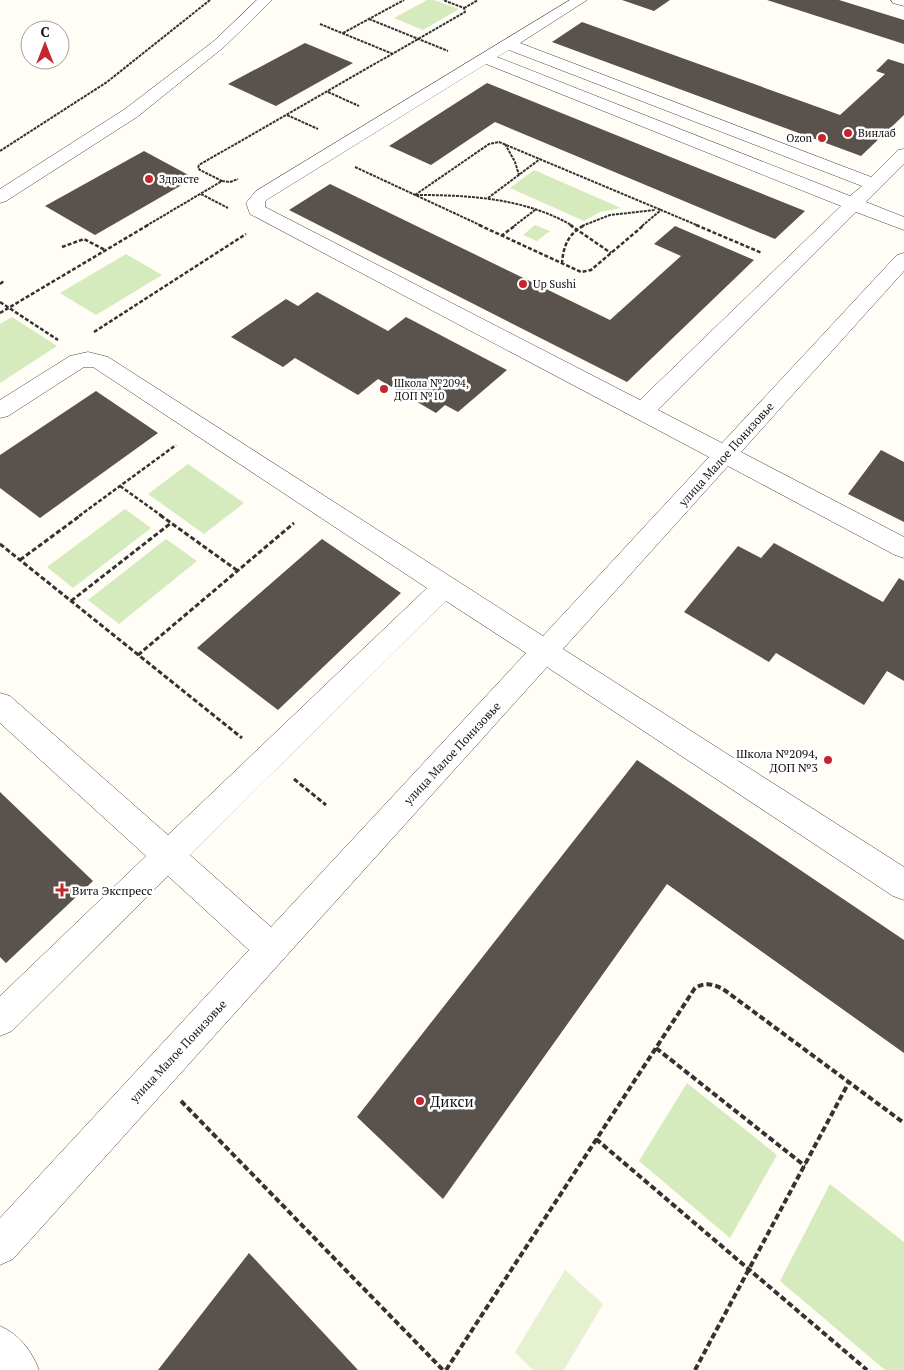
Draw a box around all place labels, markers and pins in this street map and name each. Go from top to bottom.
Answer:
place label: Винлаб [858,126,896,140]
marker: Винлаб [842,127,854,139]
place label: Ozon [786,131,812,145]
marker: Ozon [816,132,828,144]
place label: Здрасте [159,172,200,186]
marker: Здрасте [143,173,155,185]
place label: Up Sushi [533,277,576,291]
marker: Up Sushi [517,278,529,290]
place label: Школа №2094, ДОП №10 [394,376,469,403]
marker: Школа №2094, ДОП №10 [378,383,390,395]
place label: Школа №2094, ДОП №3 [736,746,818,775]
marker: Школа №2094, ДОП №3 [822,754,834,766]
place label: Вита Экспресс [72,883,153,898]
marker: Вита Экспресс [56,884,68,896]
place label: Дикси [430,1091,474,1111]
marker: Дикси [414,1095,426,1107]

